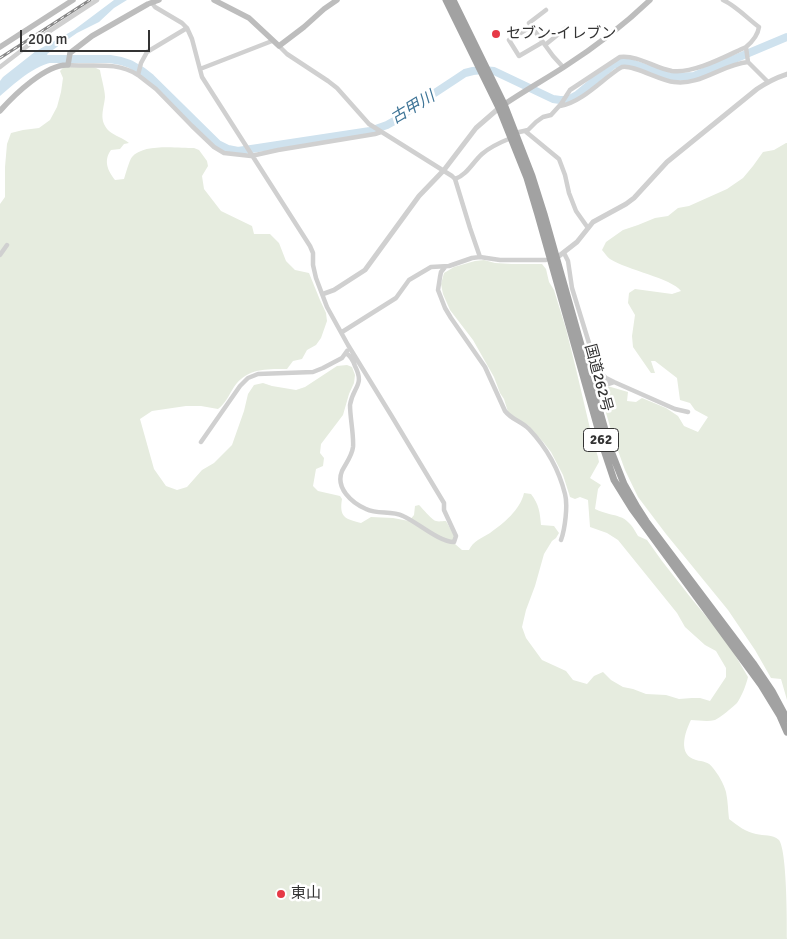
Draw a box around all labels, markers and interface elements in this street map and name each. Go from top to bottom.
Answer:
scale bar [22,20,152,52]
place label: セブン-イレブン [506,25,616,43]
marker: セブン-イレブン [490,28,502,40]
text: 200 m [28,30,68,48]
water label: 古甲川 [387,87,439,129]
street label: 国道262号 [580,342,616,414]
road number: 262 [584,428,618,452]
place label: 東山 [291,885,321,903]
marker: 東山 [275,888,287,900]

